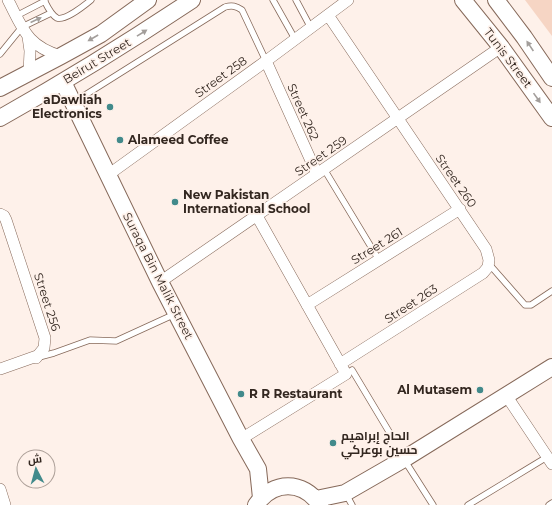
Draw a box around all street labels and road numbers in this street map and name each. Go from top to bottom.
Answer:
street label: Tunis Street [481,25,536,91]
street label: Beirut Street [60,34,134,87]
street label: Street 258 [192,52,250,101]
street label: Street 262 [284,81,323,143]
street label: Street 259 [292,132,350,179]
street label: Street 260 [433,151,480,210]
street label: Suraqa Bin Malik Street [120,210,197,342]
street label: Street 261 [348,224,405,267]
street label: Street 256 [31,271,64,333]
street label: Street 263 [381,281,440,326]

